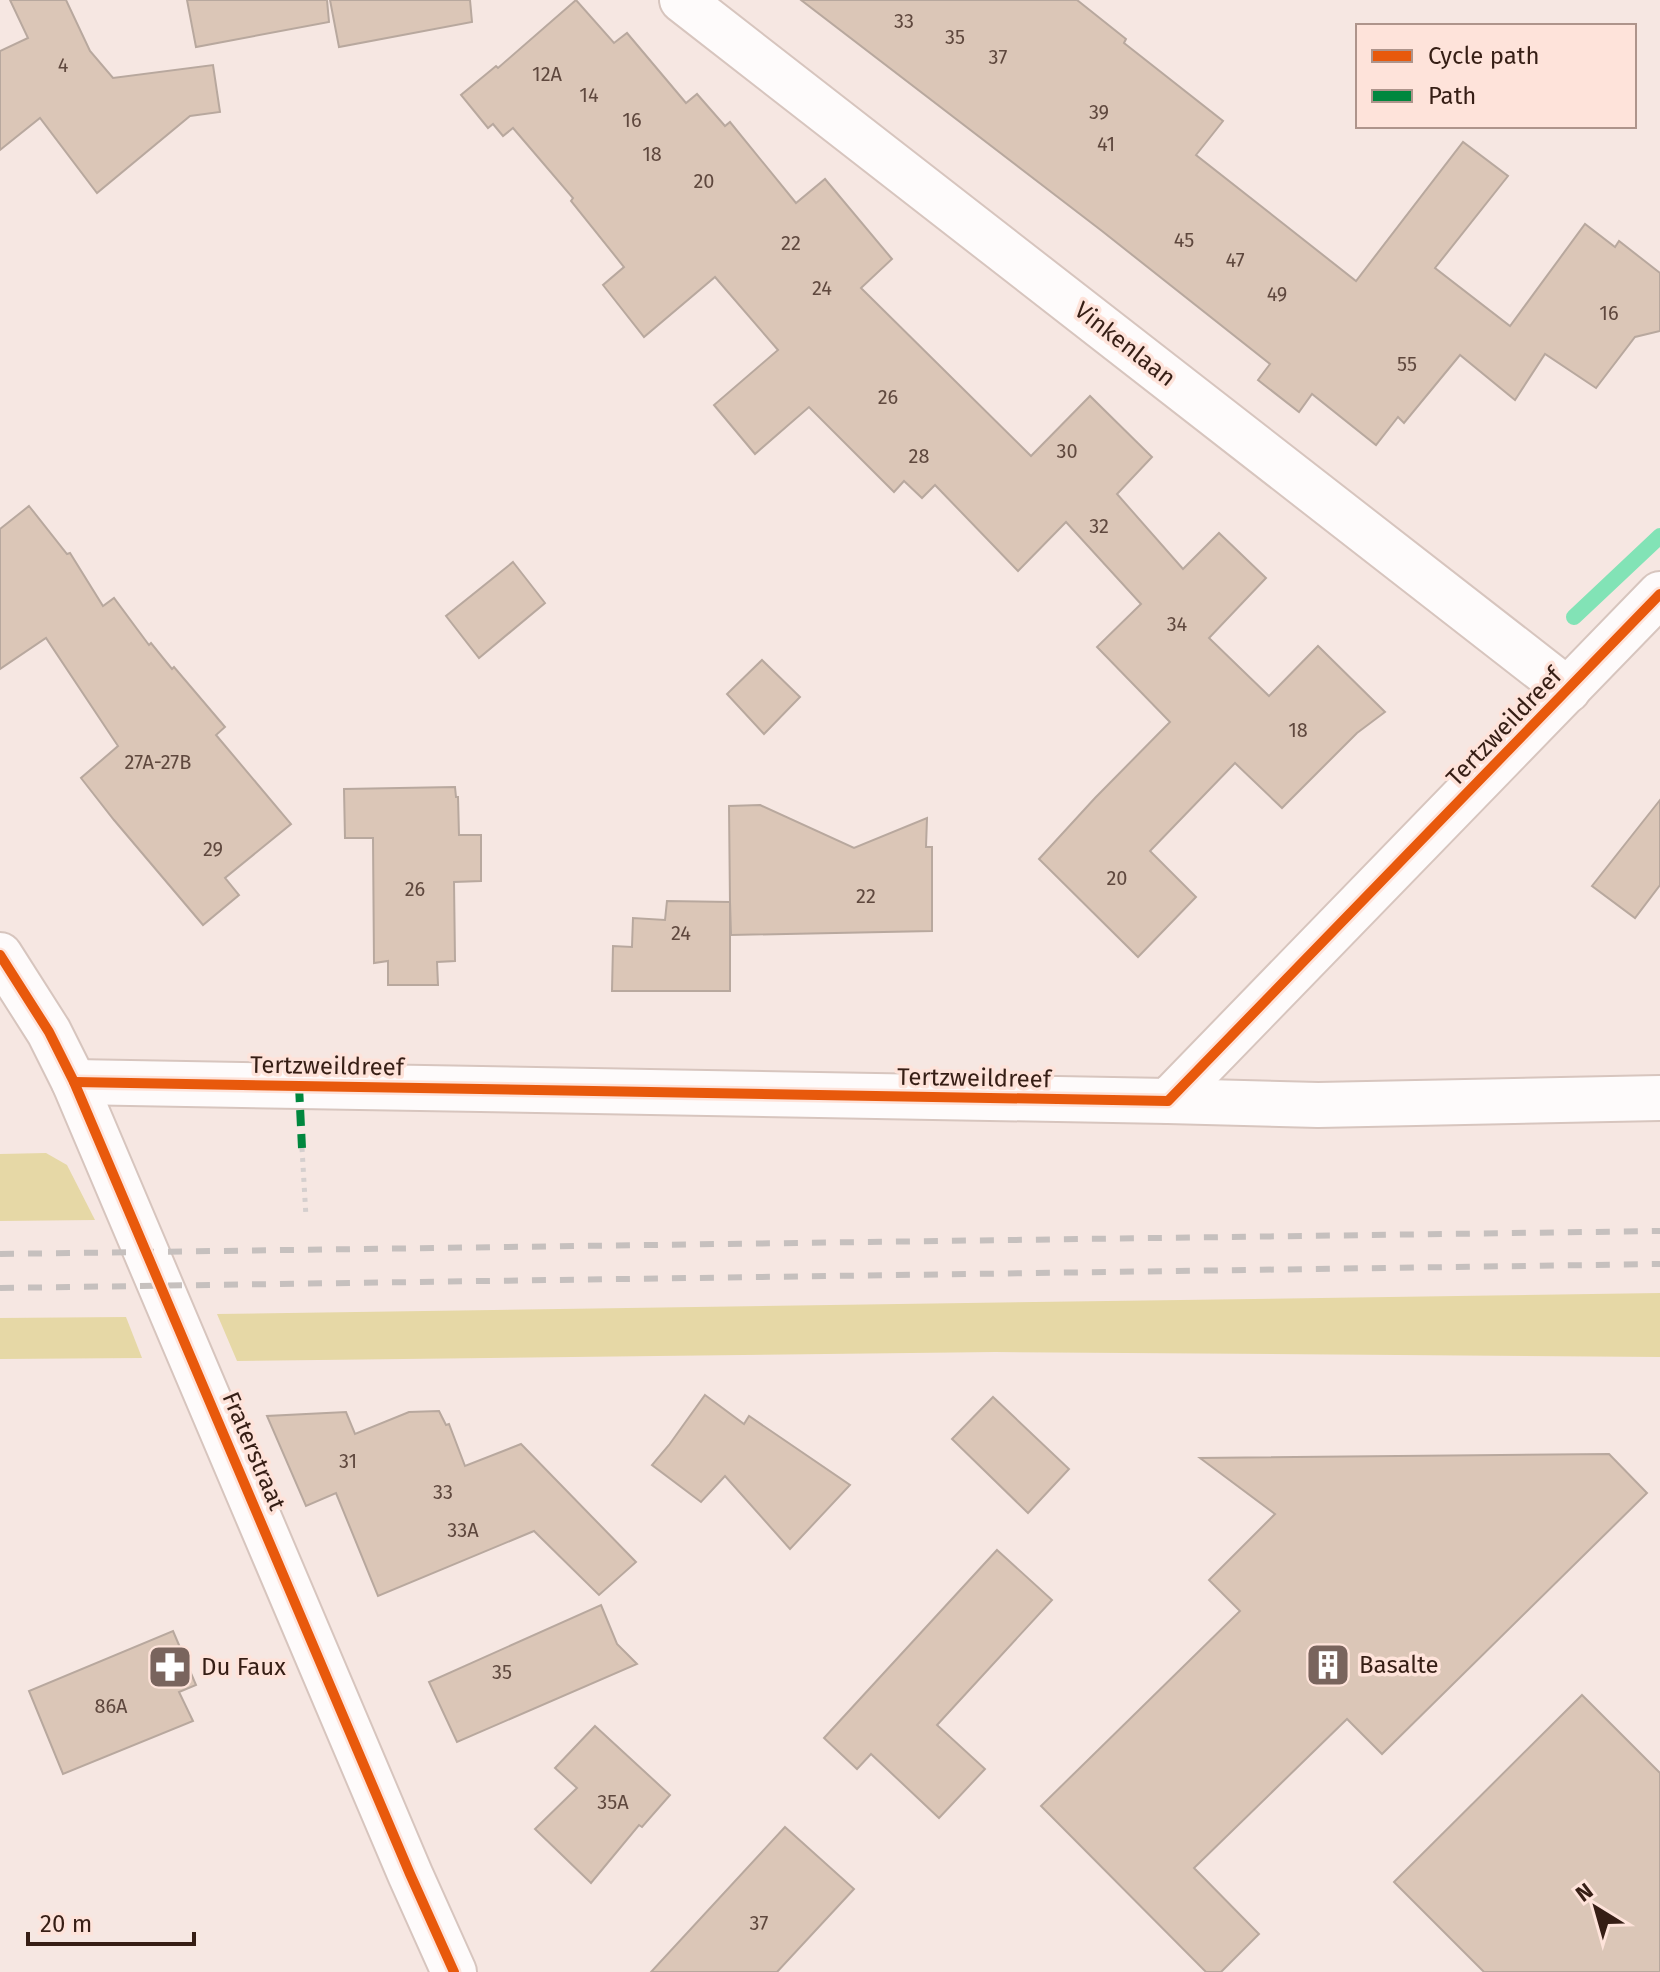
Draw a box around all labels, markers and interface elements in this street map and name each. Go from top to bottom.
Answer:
house number: 33 [894,9,914,33]
legend [1356,24,1636,128]
house number: 35 [945,25,965,49]
text: Cycle path [1428,42,1540,70]
house number: 37 [989,45,1007,69]
house number: 4 [58,53,69,77]
house number: 12A [532,62,563,86]
text: Path [1428,82,1476,110]
house number: 14 [579,83,599,107]
house number: 39 [1089,100,1109,124]
house number: 16 [622,108,642,132]
house number: 41 [1097,132,1115,156]
house number: 18 [642,142,662,166]
house number: 20 [693,169,715,193]
house number: 45 [1174,228,1194,252]
house number: 22 [781,231,801,255]
house number: 47 [1225,248,1245,272]
house number: 24 [812,276,832,300]
house number: 49 [1267,282,1287,306]
street label: Vinkenlaan [1069,296,1181,392]
house number: 16 [1599,301,1619,325]
house number: 55 [1397,352,1417,376]
house number: 26 [878,385,898,409]
house number: 30 [1056,439,1078,463]
house number: 28 [909,444,929,468]
house number: 32 [1089,514,1109,538]
house number: 34 [1167,612,1188,636]
street label: Tertzweildreef [1441,661,1569,792]
house number: 18 [1288,718,1308,742]
house number: 27A-27B [125,750,191,774]
house number: 29 [203,837,223,861]
house number: 20 [1106,866,1128,890]
house number: 26 [405,877,425,901]
house number: 22 [856,884,876,908]
house number: 24 [671,921,691,945]
street label: Tertzweildreef [250,1051,406,1081]
street label: Tertzweildreef [897,1063,1053,1093]
street label: Fraterstraat [217,1388,292,1515]
house number: 31 [339,1449,357,1473]
house number: 33 [433,1480,453,1504]
house number: 33A [447,1518,479,1542]
building icon: Basalte [1304,1641,1352,1689]
pharmacy icon: Du Faux [146,1643,194,1691]
place label: Basalte [1359,1651,1439,1679]
place label: Du Faux [201,1653,286,1681]
house number: 35 [492,1660,512,1684]
house number: 86A [94,1694,128,1718]
house number: 35A [597,1790,629,1814]
north arrow [1556,1868,1636,1948]
text: N [1570,1877,1598,1908]
scale bar [28,1896,194,1946]
text: 20 m [40,1910,92,1938]
house number: 37 [750,1911,768,1935]

